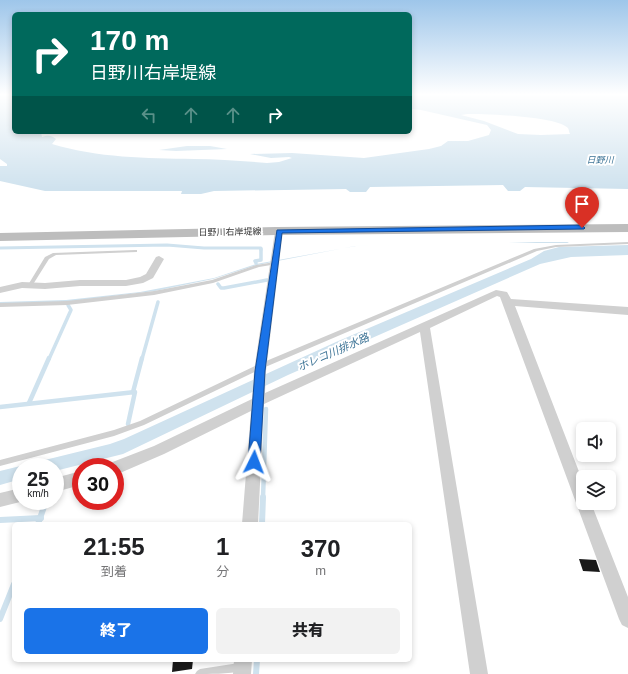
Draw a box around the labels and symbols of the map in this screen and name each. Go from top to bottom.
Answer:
water label: 日野川 [586,155,614,165]
pin [565,187,599,228]
street label: 日野川右岸堤線 [198,226,263,238]
water label: ホレコ川排水路 [295,330,372,373]
position arrow [233,441,275,483]
speed limit sign: 30 [72,458,124,510]

